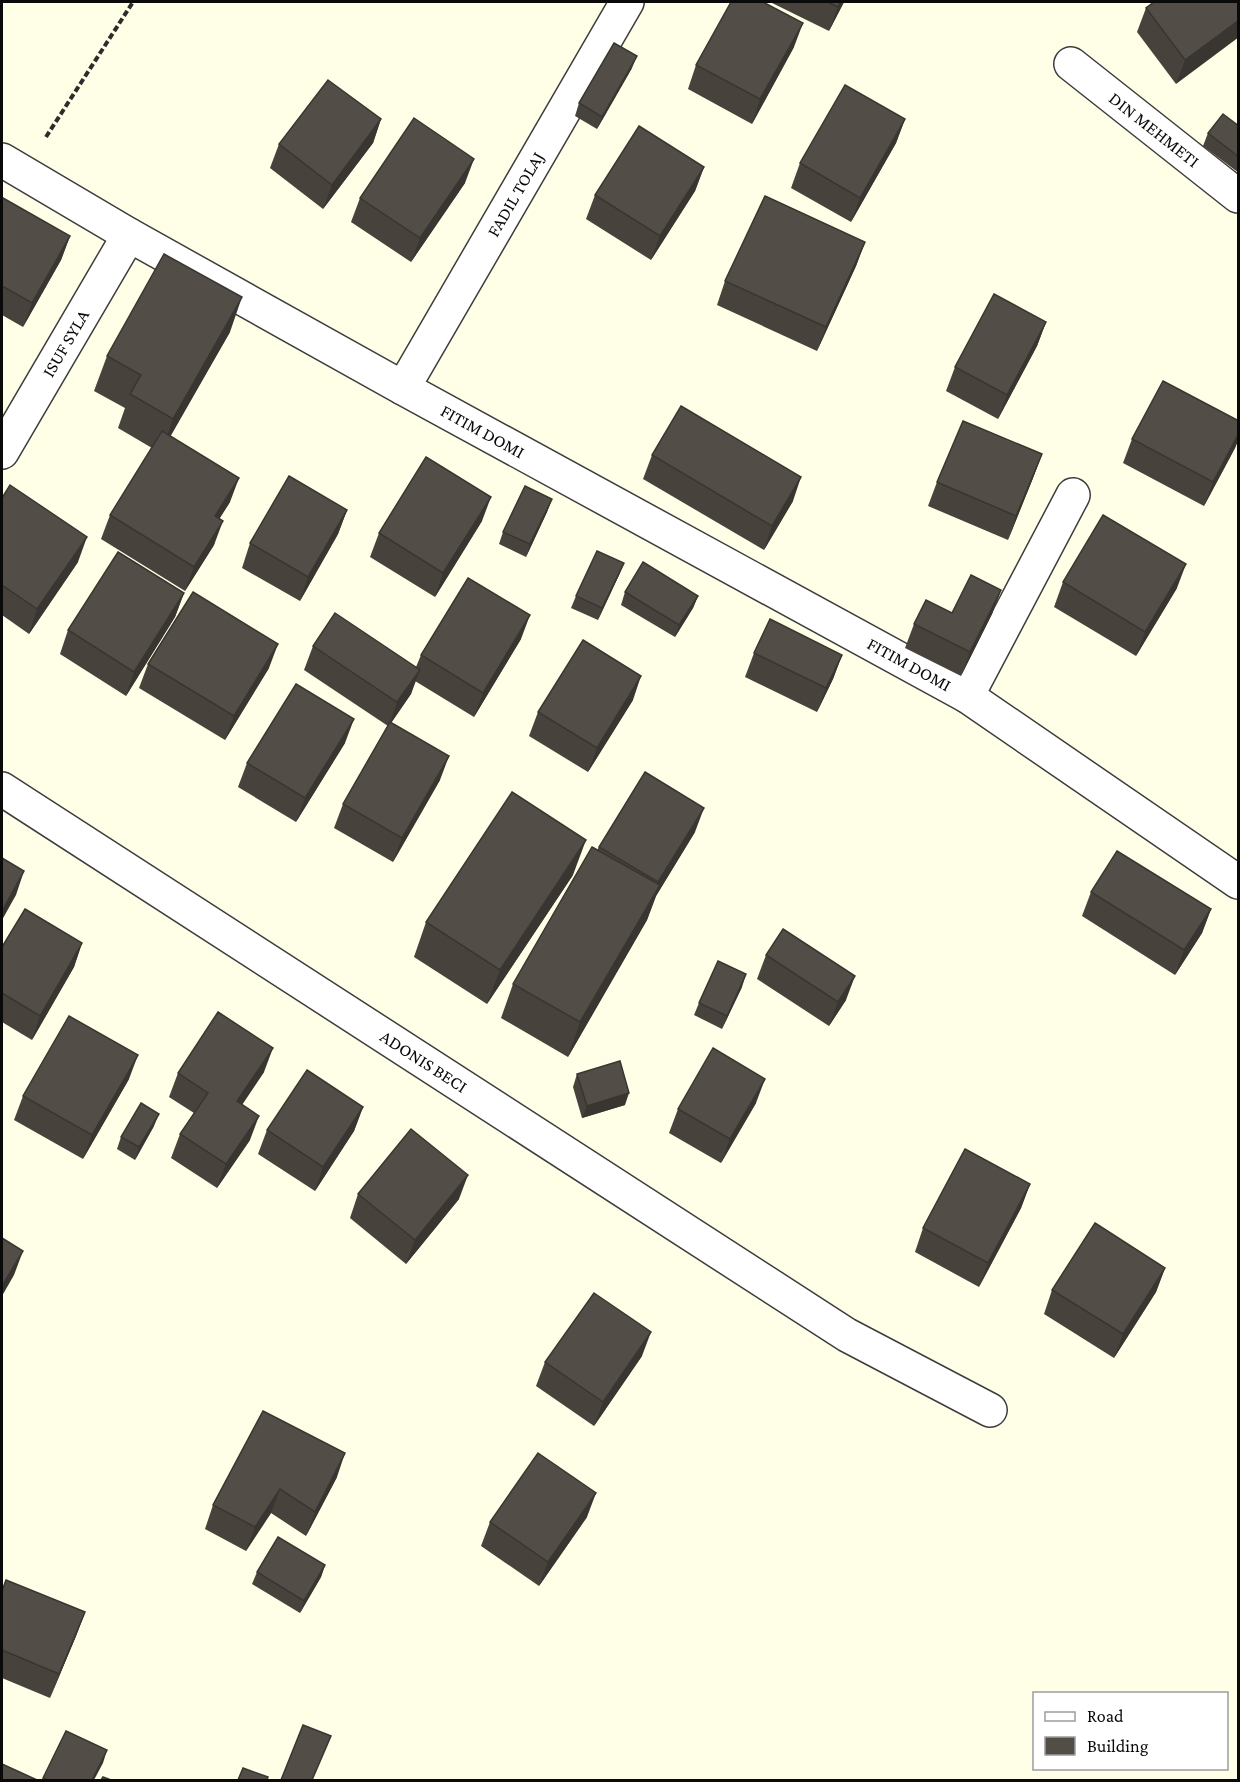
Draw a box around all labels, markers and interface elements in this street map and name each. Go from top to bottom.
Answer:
street label: DIN MEHMETI [1105,88,1203,171]
street label: FADIL TOLAJ [483,148,548,240]
street label: ISUF SYLA [38,305,94,381]
street label: FITIM DOMI [437,401,528,462]
street label: FITIM DOMI [864,633,954,695]
street label: ADONIS BECI [377,1026,471,1097]
legend [1033,1692,1228,1770]
text: Road [1087,1706,1124,1726]
text: Building [1087,1736,1149,1756]

